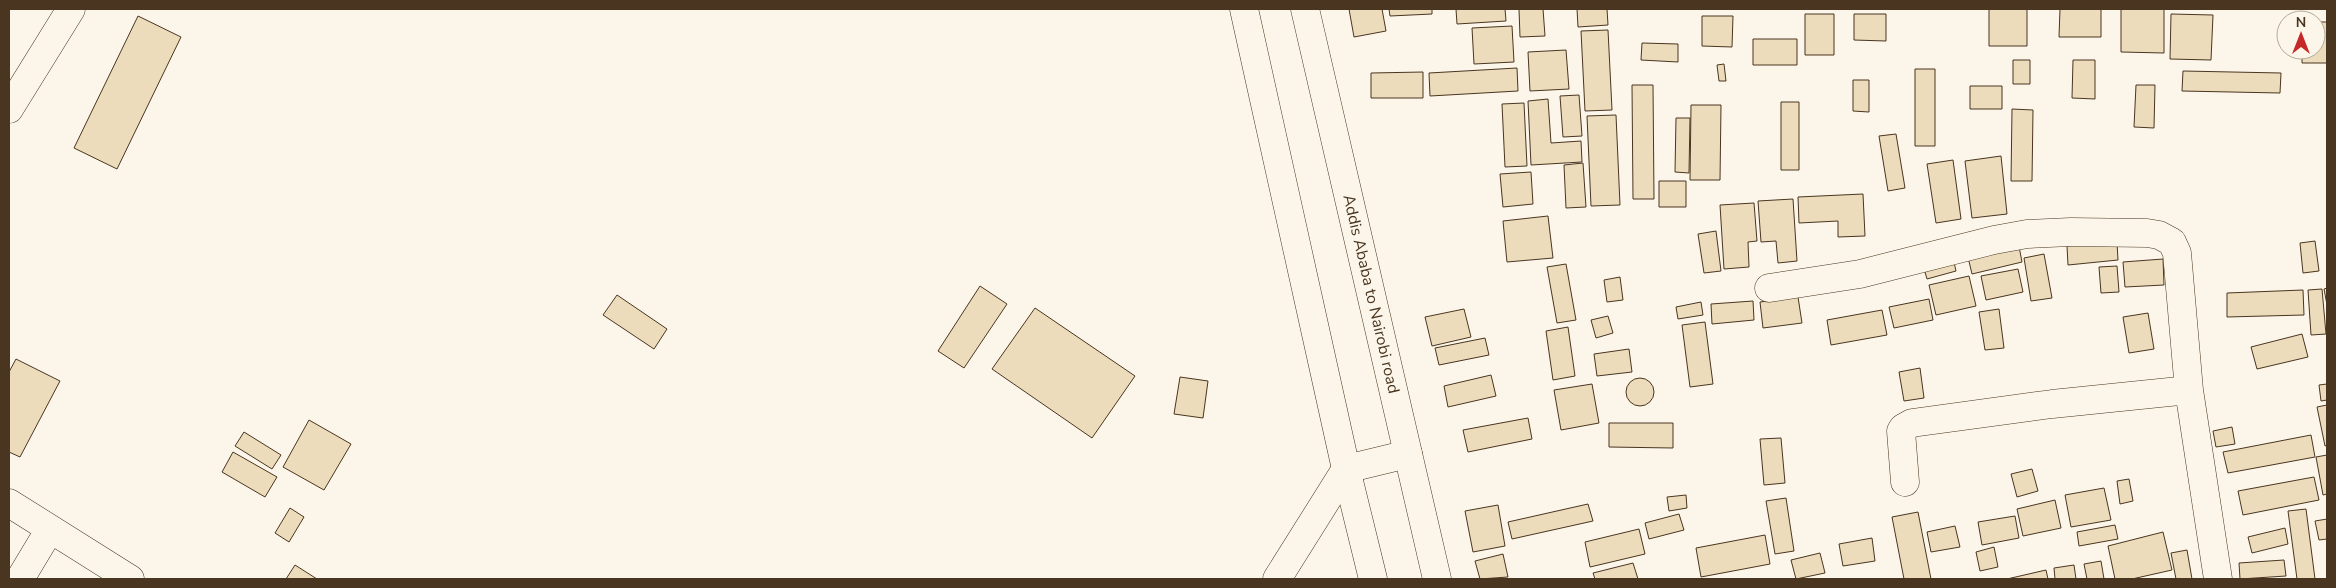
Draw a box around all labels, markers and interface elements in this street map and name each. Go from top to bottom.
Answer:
north arrow [2276,10,2326,60]
text: N [2296,13,2306,32]
street label: Addis Ababa to Nairobi road [1337,192,1405,396]

